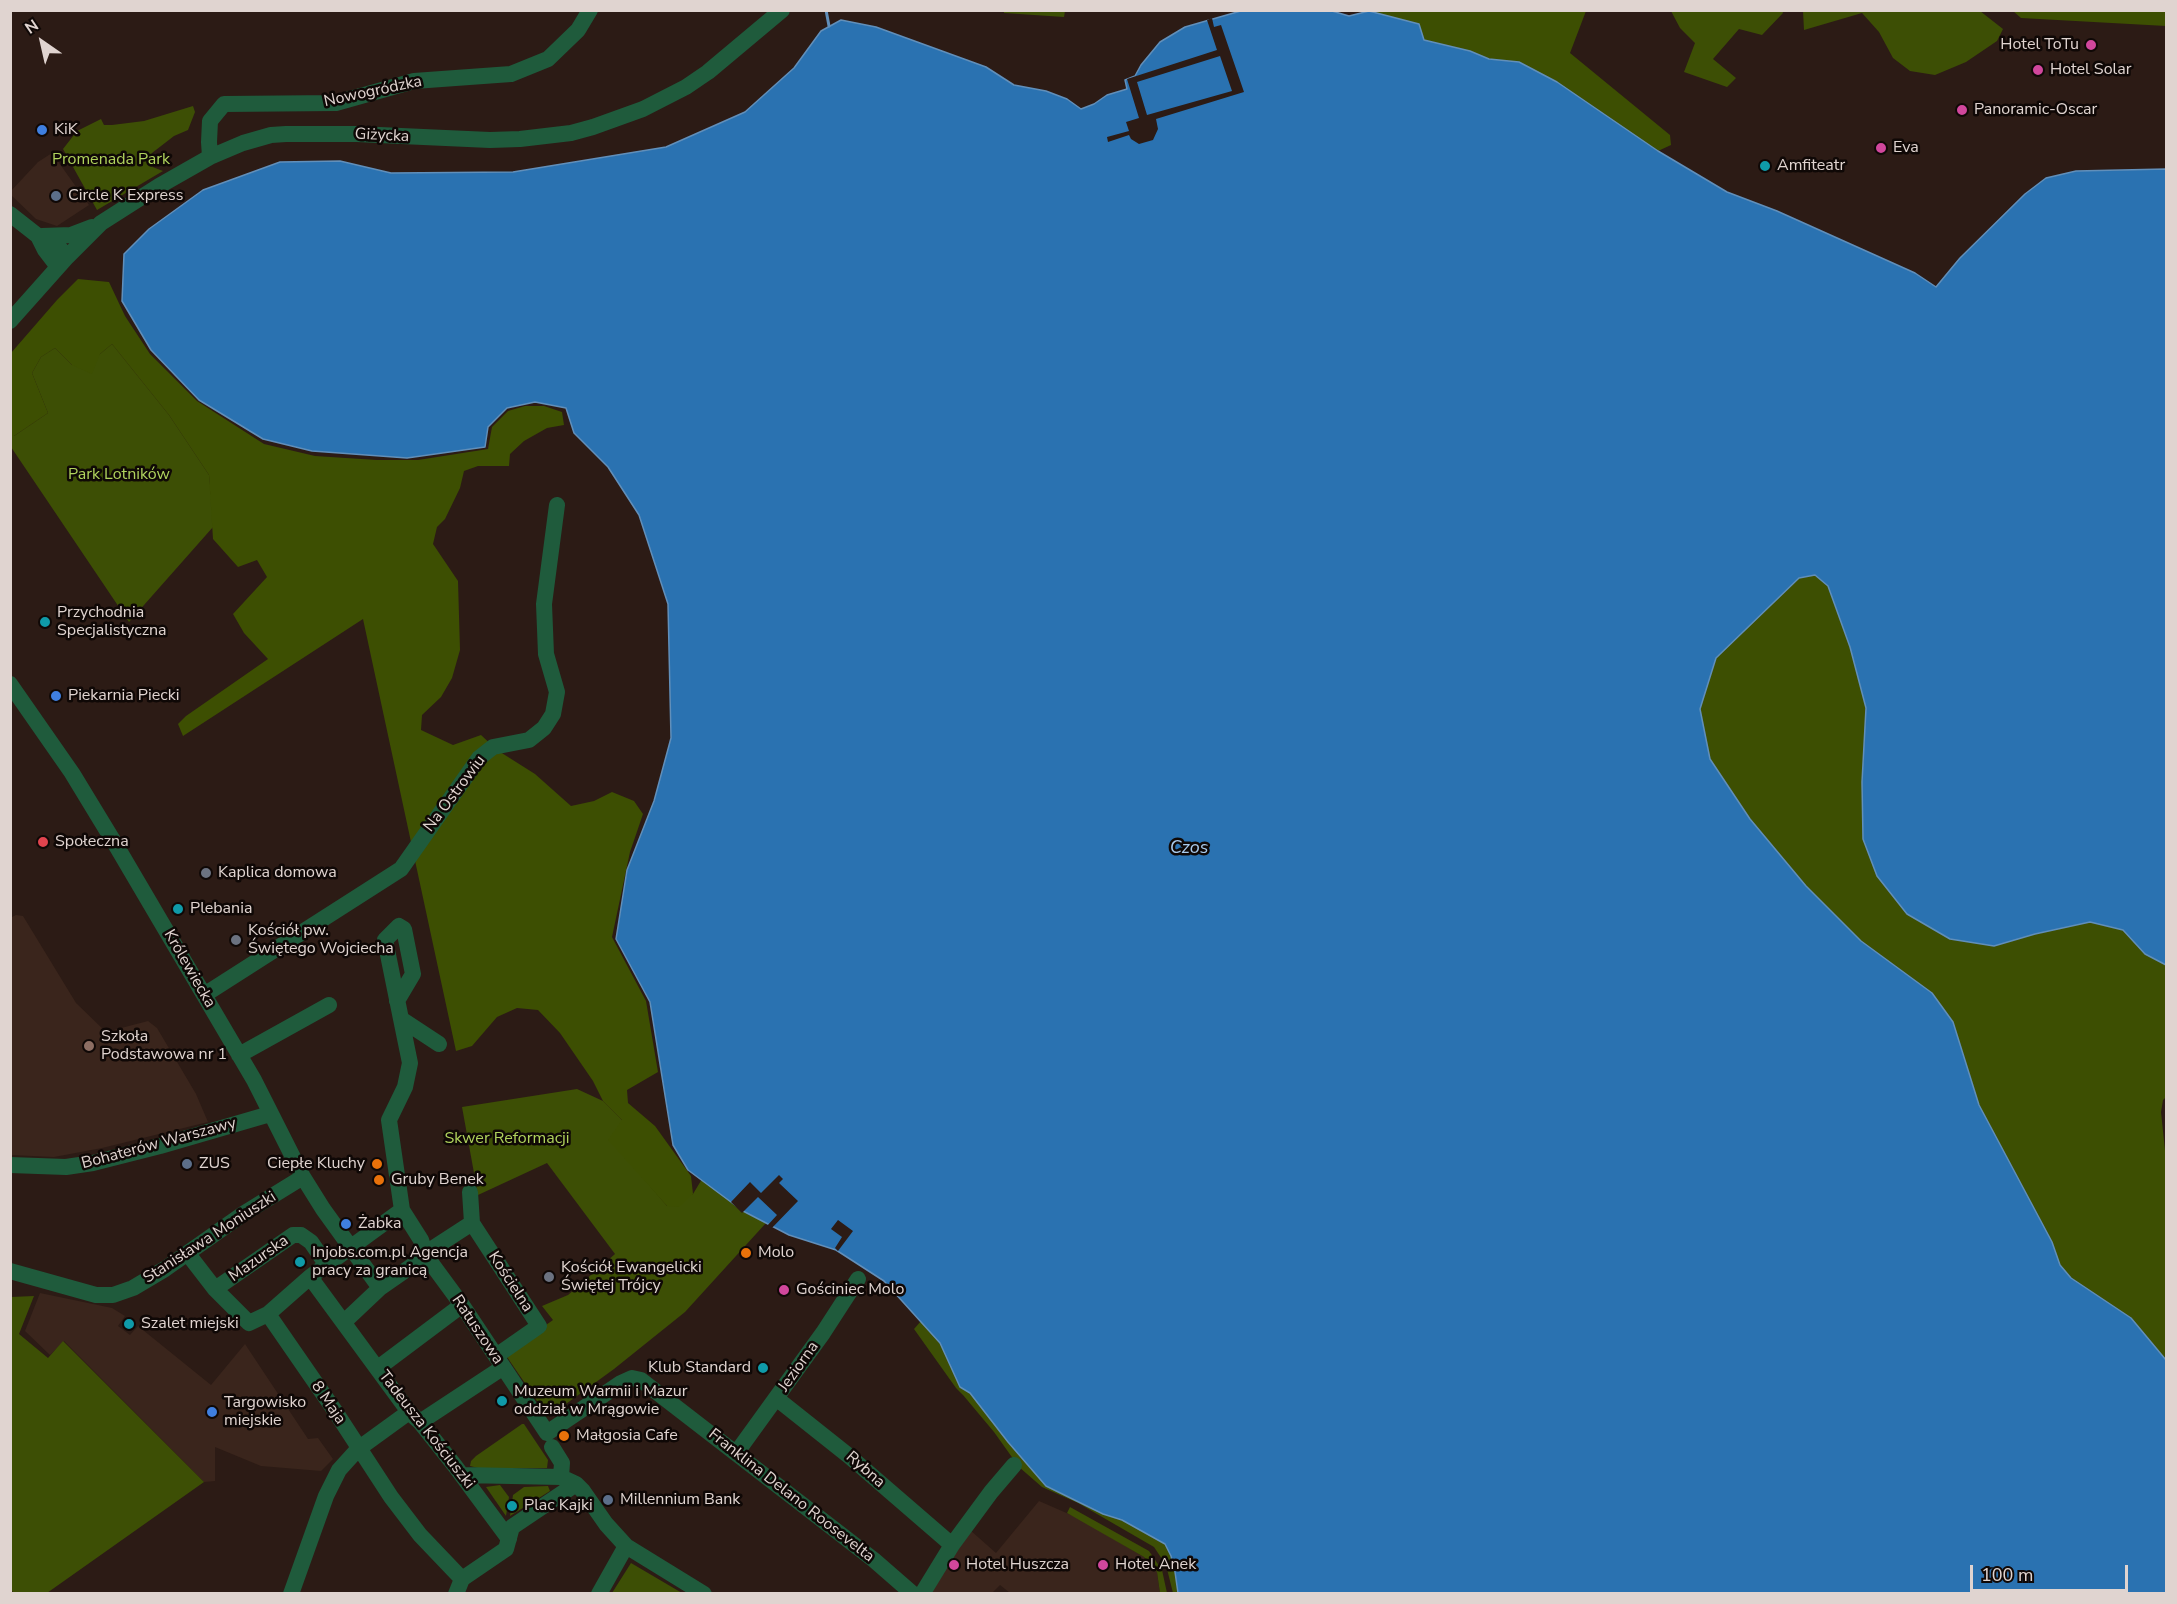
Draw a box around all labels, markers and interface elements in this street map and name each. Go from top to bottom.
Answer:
north arrow [12,12,72,72]
text: N [21,15,43,40]
place label: Hotel ToTu [2000,35,2079,55]
marker: Hotel ToTu [2084,38,2098,52]
place label: Hotel Solar [2050,60,2132,80]
marker: Hotel Solar [2031,63,2045,77]
street label: Nowogródzka [322,72,424,112]
place label: Panoramic-Oscar [1974,100,2097,120]
marker: Panoramic-Oscar [1955,103,1969,117]
place label: KiK [54,120,78,140]
marker: KiK [35,123,49,137]
street label: Giżycka [354,125,410,147]
place label: Eva [1893,138,1919,158]
marker: Eva [1874,141,1888,155]
park label: Promenada Park [52,150,170,170]
place label: Amfiteatr [1777,156,1845,176]
marker: Amfiteatr [1758,159,1772,173]
place label: Circle K Express [68,186,183,206]
marker: Circle K Express [49,189,63,203]
park label: Park Lotników [68,465,170,485]
place label: Przychodnia Specjalistyczna [57,603,167,641]
marker: Przychodnia Specjalistyczna [38,615,52,629]
place label: Piekarnia Piecki [68,686,179,706]
marker: Piekarnia Piecki [49,689,63,703]
street label: Na Ostrowiu [420,752,490,836]
place label: Społeczna [55,832,129,852]
marker: Społeczna [36,835,50,849]
water label: Czos [1170,838,1208,860]
place label: Kaplica domowa [218,863,337,883]
marker: Kaplica domowa [199,866,213,880]
place label: Plebania [190,899,252,919]
marker: Plebania [171,902,185,916]
place label: Kościół pw. Świętego Wojciecha [248,921,394,959]
street label: Królewiecka [159,926,219,1012]
marker: Kościół pw. Świętego Wojciecha [229,933,243,947]
place label: Szkoła Podstawowa nr 1 [101,1027,227,1065]
marker: Szkoła Podstawowa nr 1 [82,1039,96,1053]
street label: Bohaterów Warszawy [80,1114,238,1174]
park label: Skwer Reformacji [444,1129,570,1149]
place label: ZUS [199,1154,230,1174]
place label: Ciepłe Kluchy [267,1154,365,1174]
marker: ZUS [180,1157,194,1171]
marker: Ciepłe Kluchy [370,1157,384,1171]
place label: Gruby Benek [391,1170,484,1190]
marker: Gruby Benek [372,1173,386,1187]
street label: Stanisława Moniuszki [140,1188,280,1288]
place label: Żabka [358,1214,401,1234]
marker: Żabka [339,1217,353,1231]
street label: Mazurska [226,1232,292,1286]
place label: Injobs.com.pl Agencja pracy za granicą [312,1243,468,1281]
place label: Molo [758,1243,794,1263]
marker: Molo [739,1246,753,1260]
street label: Kościelna [483,1248,537,1316]
marker: Injobs.com.pl Agencja pracy za granicą [293,1255,307,1269]
place label: Kościół Ewangelicki Świętej Trójcy [561,1258,702,1296]
marker: Kościół Ewangelicki Świętej Trójcy [542,1270,556,1284]
place label: Gościniec Molo [796,1280,904,1300]
marker: Gościniec Molo [777,1283,791,1297]
street label: Ratuszowa [447,1292,507,1368]
place label: Szalet miejski [141,1314,239,1334]
marker: Szalet miejski [122,1317,136,1331]
street label: Jeziorna [775,1338,823,1396]
place label: Klub Standard [648,1358,751,1378]
marker: Klub Standard [756,1361,770,1375]
street label: Tadeusza Kościuszki [374,1367,478,1493]
street label: 8 Maja [307,1378,349,1428]
place label: Muzeum Warmii i Mazur oddział w Mrągowie [514,1382,687,1420]
place label: Targowisko miejskie [224,1393,306,1431]
marker: Muzeum Warmii i Mazur oddział w Mrągowie [495,1394,509,1408]
marker: Targowisko miejskie [205,1405,219,1419]
street label: Franklina Delano Roosevelta [704,1425,878,1567]
place label: Małgosia Cafe [576,1426,678,1446]
marker: Małgosia Cafe [557,1429,571,1443]
street label: Rybna [841,1448,889,1492]
place label: Millennium Bank [620,1490,740,1510]
marker: Millennium Bank [601,1493,615,1507]
place label: Plac Kajki [524,1496,593,1516]
marker: Plac Kajki [505,1499,519,1513]
scale bar [1973,1553,2130,1591]
place label: Hotel Huszcza [966,1555,1069,1575]
place label: Hotel Anek [1115,1555,1196,1575]
marker: Hotel Huszcza [947,1558,961,1572]
marker: Hotel Anek [1096,1558,1110,1572]
text: 100 m [1981,1563,2033,1587]

